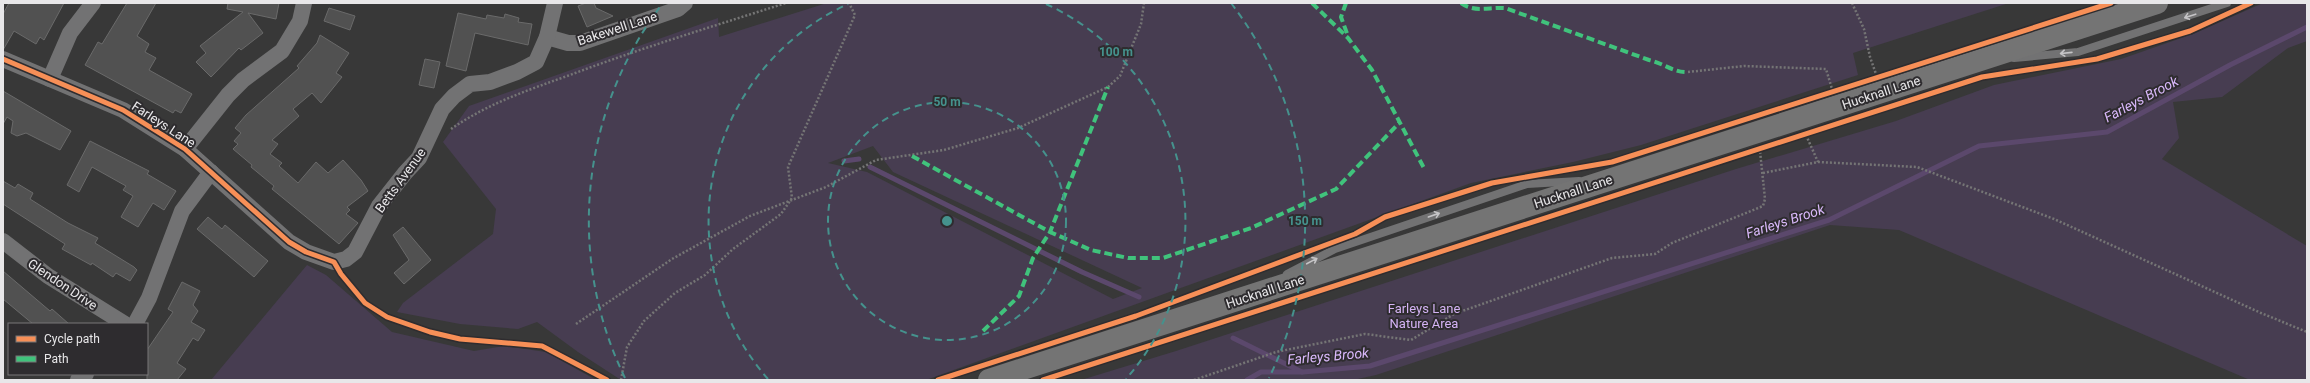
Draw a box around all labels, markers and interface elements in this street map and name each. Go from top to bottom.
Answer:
street label: Bakewell Lane [575,9,659,48]
one-way arrow [2185,12,2197,20]
text: 100 m [1099,45,1133,59]
one-way arrow [2060,49,2073,57]
water label: Farleys Brook [2101,72,2182,125]
street label: Hucknall Lane [1840,73,1922,112]
text: 50 m [933,95,961,109]
street label: Farleys Lane [129,98,198,151]
street label: Betts Avenue [372,145,429,215]
street label: Hucknall Lane [1532,172,1614,211]
water label: Farleys Brook [1744,200,1827,241]
one-way arrow [1427,211,1440,218]
centre of rings [940,214,954,228]
text: 150 m [1288,214,1322,228]
street label: Glendon Drive [25,256,100,313]
one-way arrow [1306,257,1318,264]
street label: Hucknall Lane [1224,272,1306,311]
park label: Farleys Lane Nature Area [1388,301,1460,331]
legend [8,323,148,375]
text: Cycle path [44,332,100,346]
water label: Farleys Brook [1287,344,1371,368]
text: Path [44,352,69,366]

